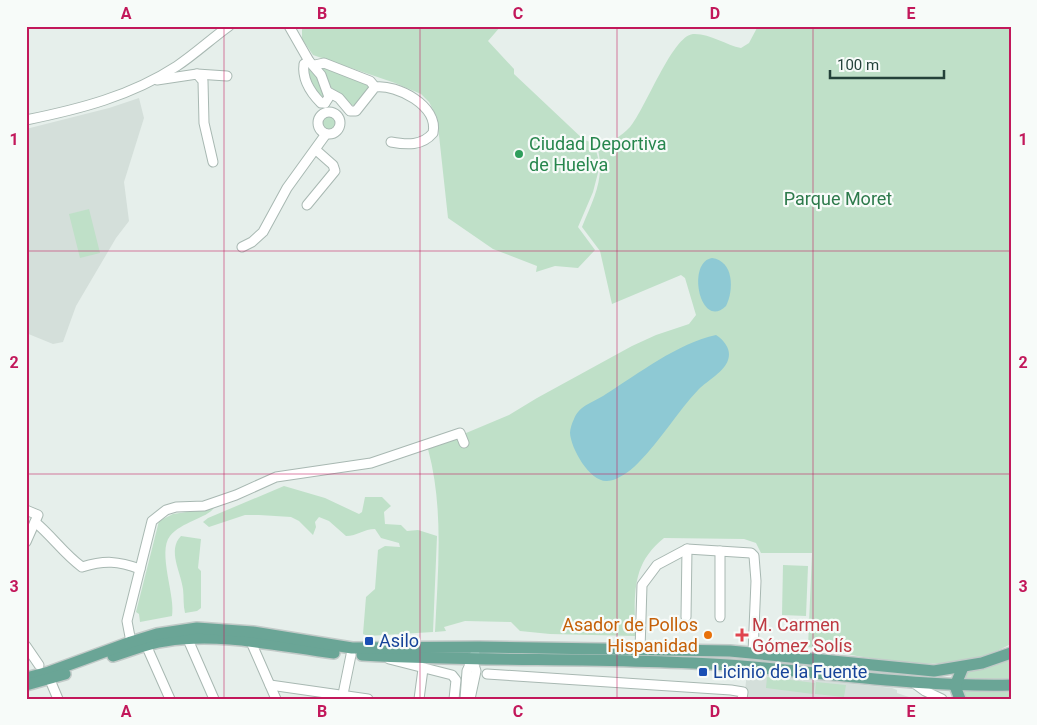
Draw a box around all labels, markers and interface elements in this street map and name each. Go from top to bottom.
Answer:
text: A [121,4,132,23]
text: B [317,4,327,23]
text: C [513,4,523,23]
text: D [710,4,720,23]
text: E [907,4,916,23]
scale bar [830,48,943,80]
text: 100 m [837,56,879,74]
text: 1 [9,130,19,149]
text: 1 [1018,130,1028,149]
place label: Ciudad Deportiva de Huelva [529,133,667,175]
marker: Ciudad Deportiva de Huelva [513,148,525,160]
park label: Parque Moret [784,188,892,209]
text: 2 [9,353,19,372]
text: 2 [1018,353,1028,372]
text: 3 [9,577,19,596]
text: 3 [1018,577,1028,596]
place label: Asador de Pollos Hispanidad [562,614,698,656]
place label: M. Carmen Gómez Solís [752,614,852,656]
marker: Asador de Pollos Hispanidad [702,629,714,641]
marker: M. Carmen Gómez Solís [736,629,748,641]
place label: Asilo [379,630,419,651]
marker: Asilo [363,635,375,647]
place label: Licinio de la Fuente [713,661,867,682]
marker: Licinio de la Fuente [697,666,709,678]
text: A [121,702,132,721]
text: B [317,702,327,721]
text: C [513,702,523,721]
text: D [710,702,720,721]
text: E [907,702,916,721]

